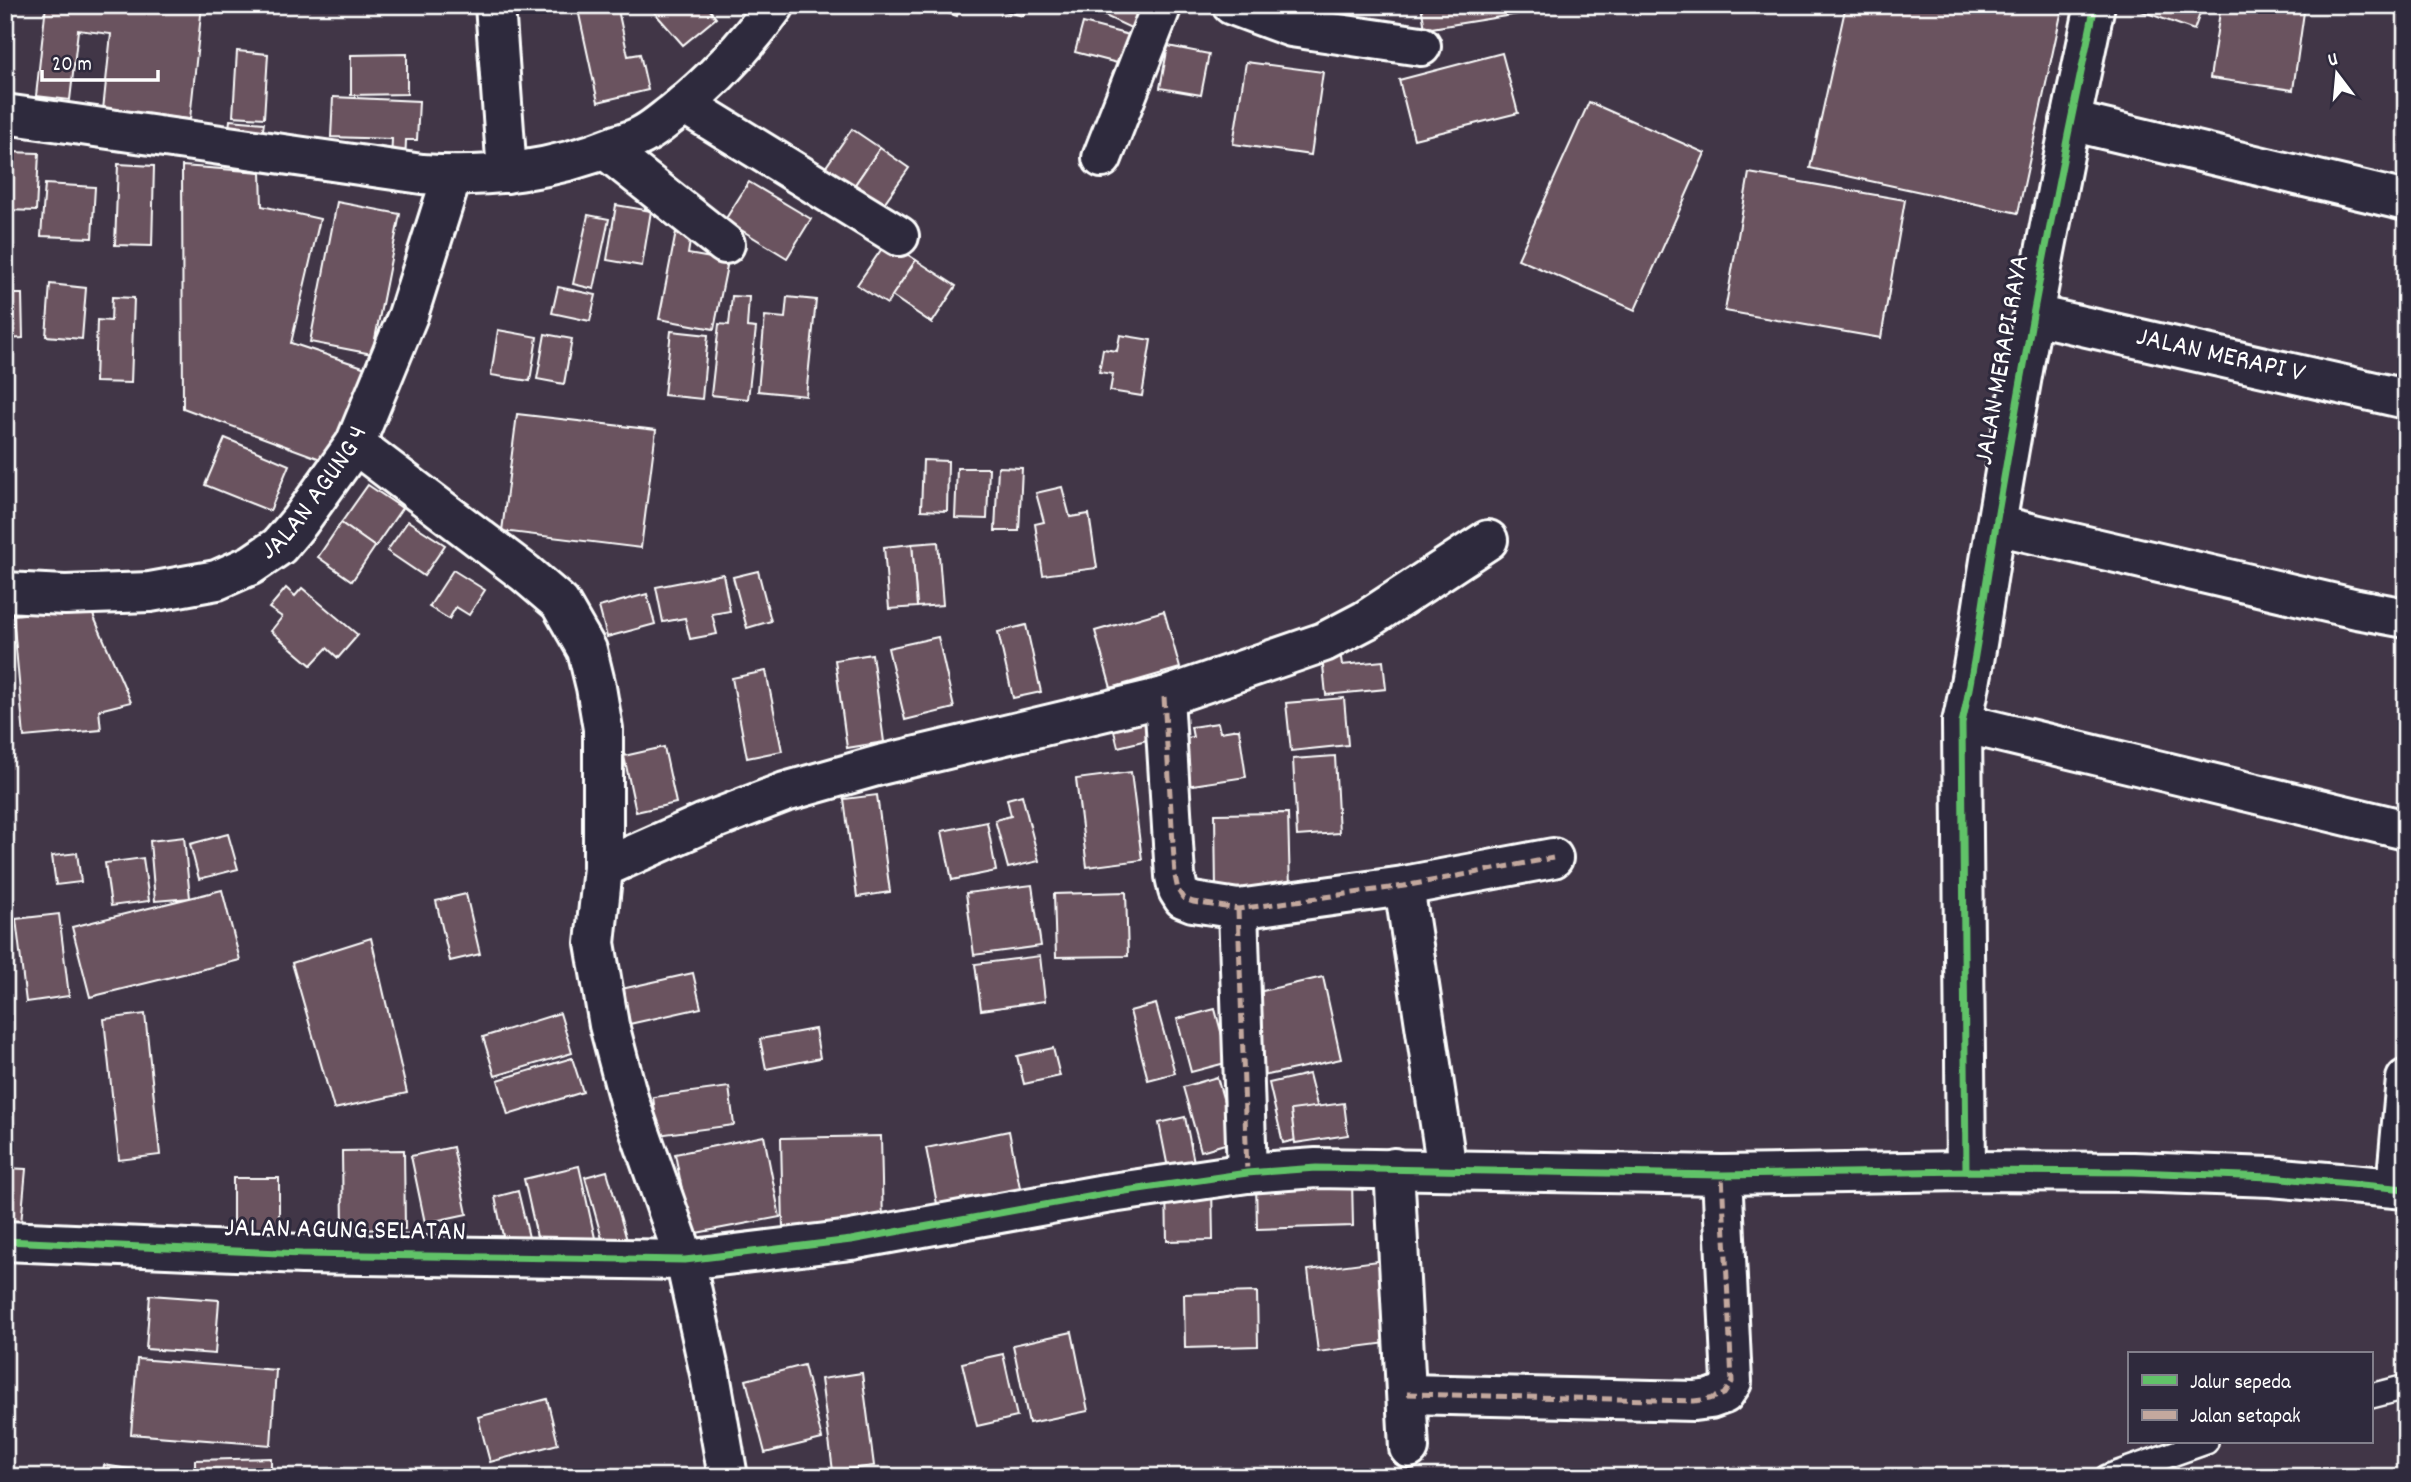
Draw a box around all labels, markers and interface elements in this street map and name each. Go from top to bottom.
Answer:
scale bar [42,38,158,82]
north arrow [2302,38,2372,108]
text: U [2325,47,2341,75]
text: 20 m [52,51,92,81]
street label: JALAN MERAPI RAYA [1966,252,2042,468]
street label: JALAN MERAPI V [2132,319,2309,396]
street label: JALAN AGUNG 4 [254,420,380,572]
street label: JALAN AGUNG SELATAN [224,1210,466,1254]
legend [2128,1352,2372,1444]
text: Jalur sepeda [2190,1369,2292,1399]
text: Jalan setapak [2190,1403,2301,1433]

